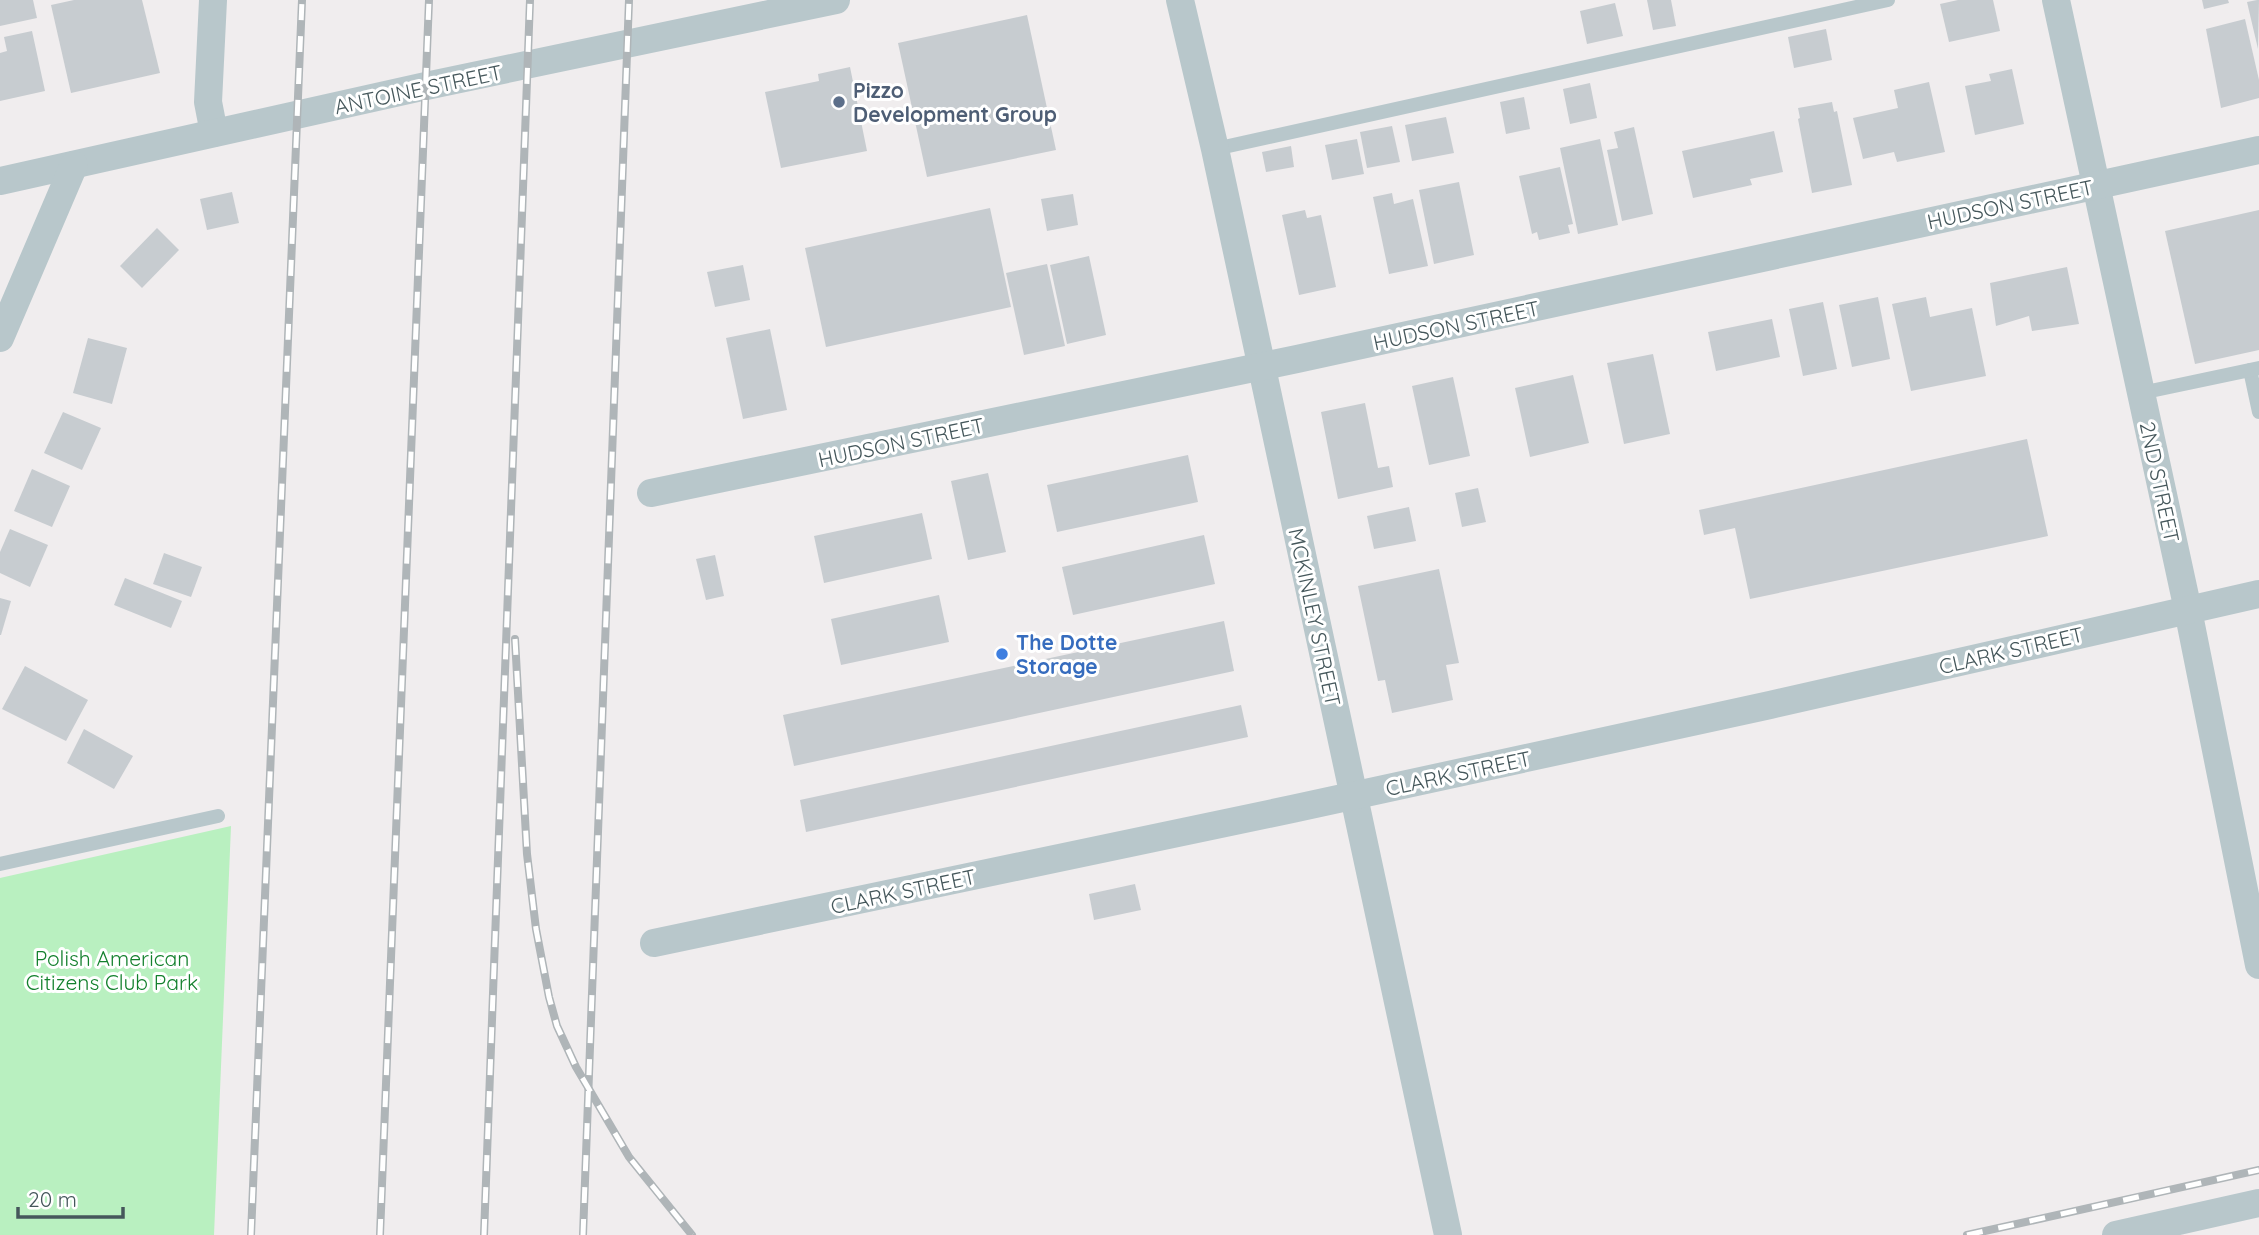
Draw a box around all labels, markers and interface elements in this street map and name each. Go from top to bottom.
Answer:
street label: ANTOINE STREET [332,59,504,119]
place label: Pizzo Development Group [853,77,1057,127]
marker: Pizzo Development Group [831,94,847,110]
street label: HUDSON STREET [1925,174,2095,234]
street label: HUDSON STREET [1371,295,1541,355]
street label: HUDSON STREET [816,412,986,472]
street label: 2ND STREET [2135,419,2185,545]
street label: MCKINLEY STREET [1283,526,1347,708]
street label: CLARK STREET [1936,621,2086,679]
place label: The Dotte Storage [1016,629,1117,679]
marker: The Dotte Storage [994,646,1010,662]
street label: CLARK STREET [1383,745,1533,801]
street label: CLARK STREET [828,863,978,919]
park label: Polish American Citizens Club Park [26,945,198,995]
scale bar [18,1176,122,1220]
text: 20 m [28,1186,77,1212]

